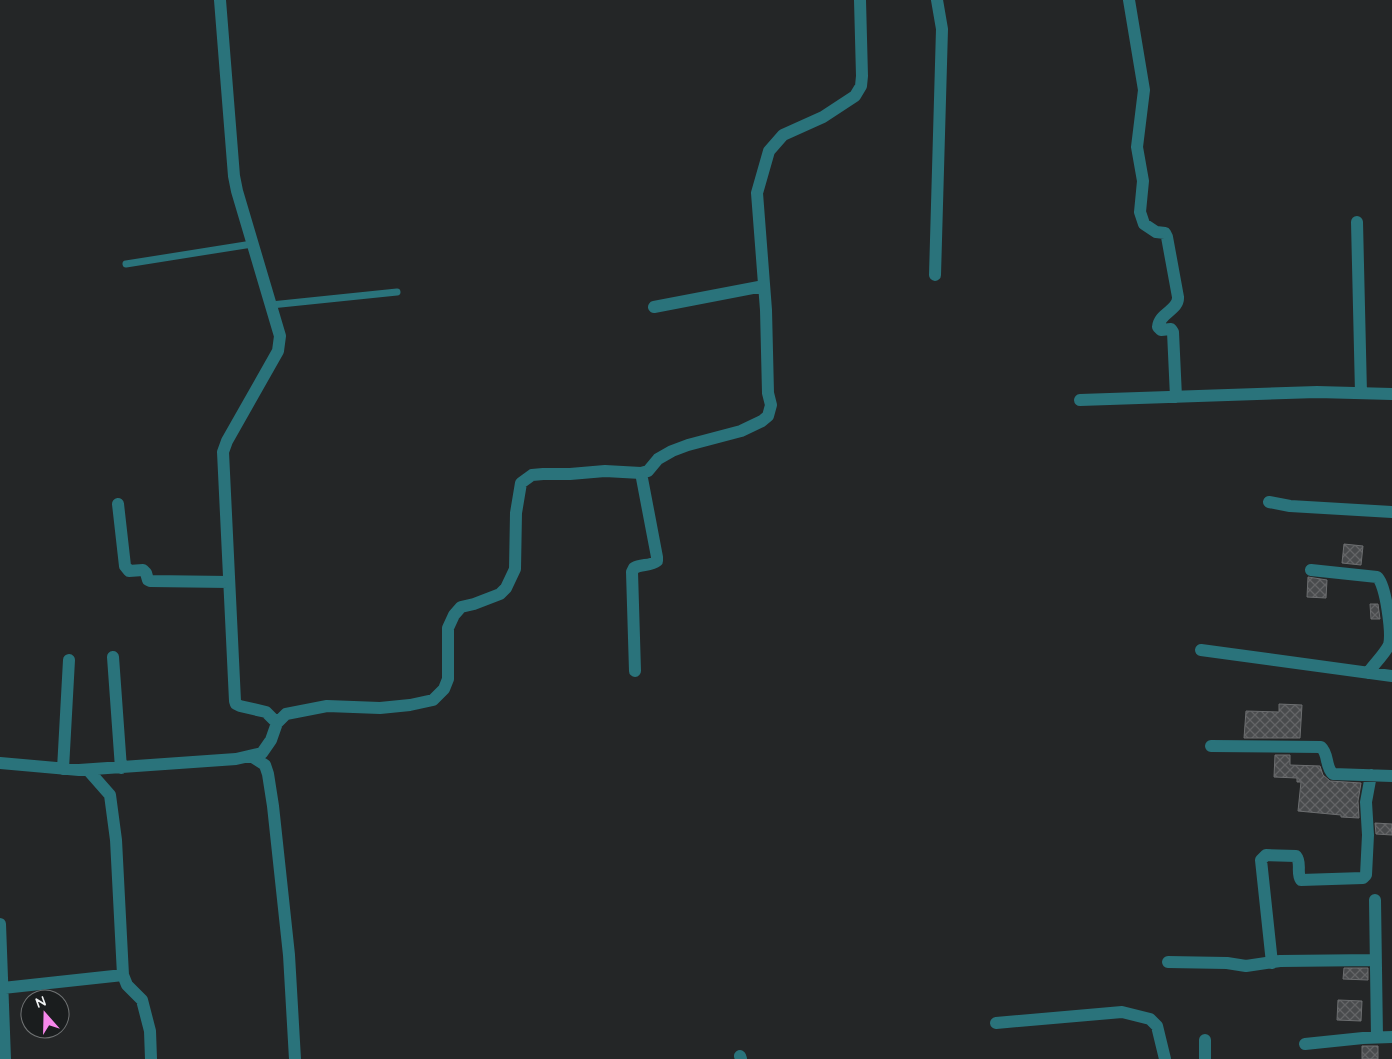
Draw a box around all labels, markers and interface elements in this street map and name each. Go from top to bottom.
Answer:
north arrow [20,989,70,1039]
text: N [33,992,48,1012]

